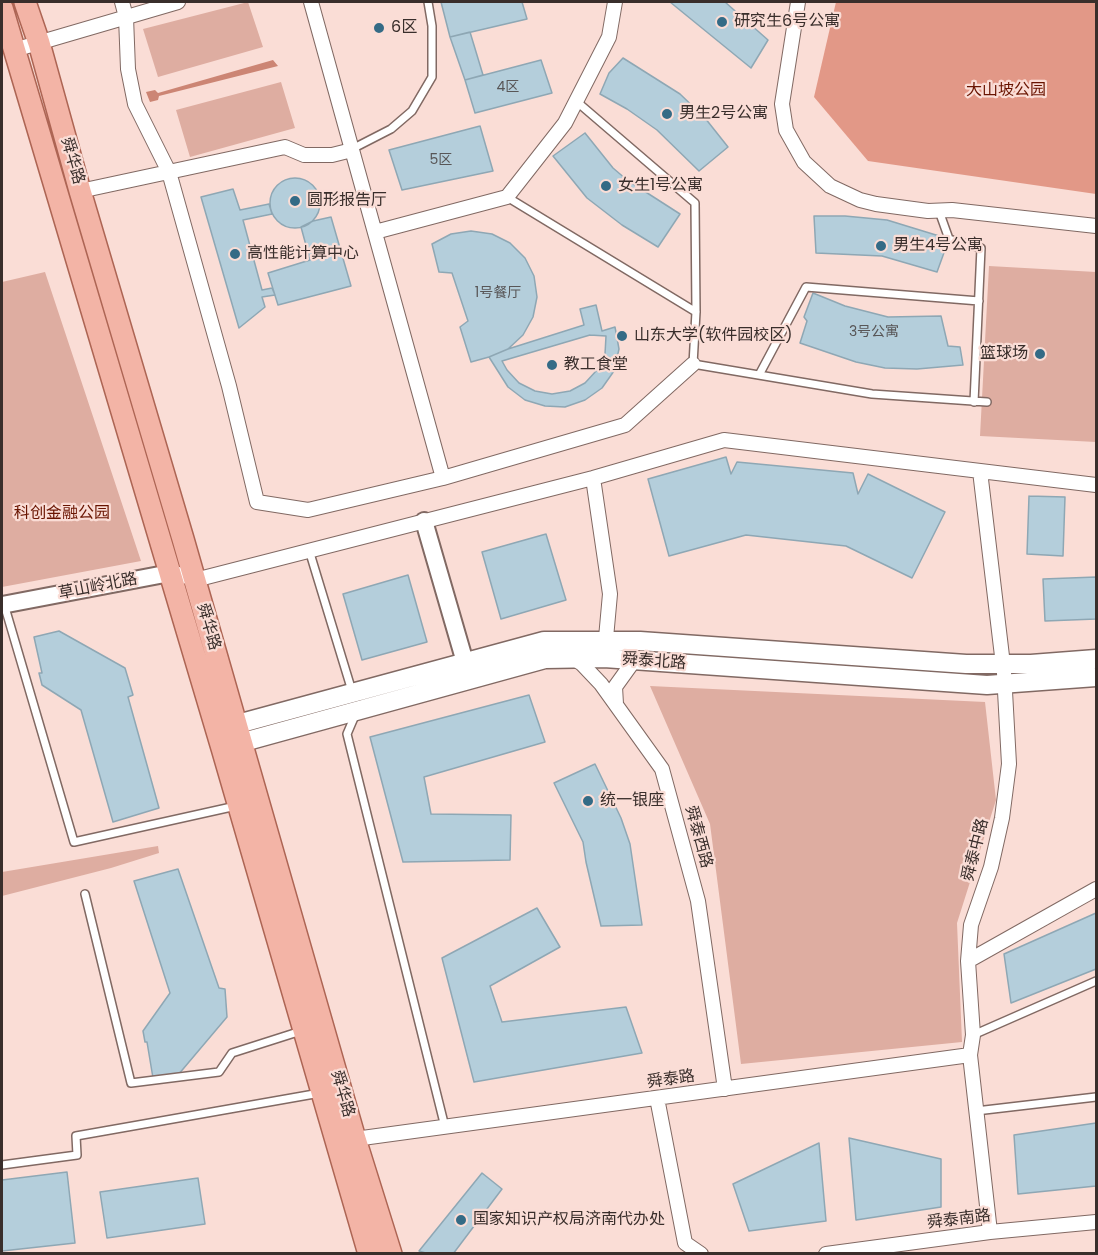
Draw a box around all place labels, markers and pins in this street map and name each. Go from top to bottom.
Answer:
place label: 研究生6号公寓 [734,12,840,32]
marker: 研究生6号公寓 [715,15,729,29]
place label: 6区 [391,18,417,38]
marker: 6区 [372,21,386,35]
place label: 男生2号公寓 [679,104,768,124]
marker: 男生2号公寓 [660,107,674,121]
place label: 女生1号公寓 [618,176,703,196]
marker: 女生1号公寓 [599,179,613,193]
place label: 圆形报告厅 [307,191,387,211]
marker: 圆形报告厅 [288,194,302,208]
place label: 男生4号公寓 [893,236,983,256]
marker: 男生4号公寓 [874,239,888,253]
place label: 高性能计算中心 [247,244,359,264]
marker: 高性能计算中心 [228,247,242,261]
place label: 山东大学(软件园校区) [634,326,793,346]
marker: 山东大学(软件园校区) [615,329,629,343]
place label: 篮球场 [980,344,1028,364]
marker: 篮球场 [1033,347,1047,361]
place label: 教工食堂 [564,355,628,375]
marker: 教工食堂 [545,358,559,372]
place label: 统一银座 [600,791,664,811]
marker: 统一银座 [581,794,595,808]
place label: 国家知识产权局济南代办处 [473,1210,665,1230]
marker: 国家知识产权局济南代办处 [454,1213,468,1227]

